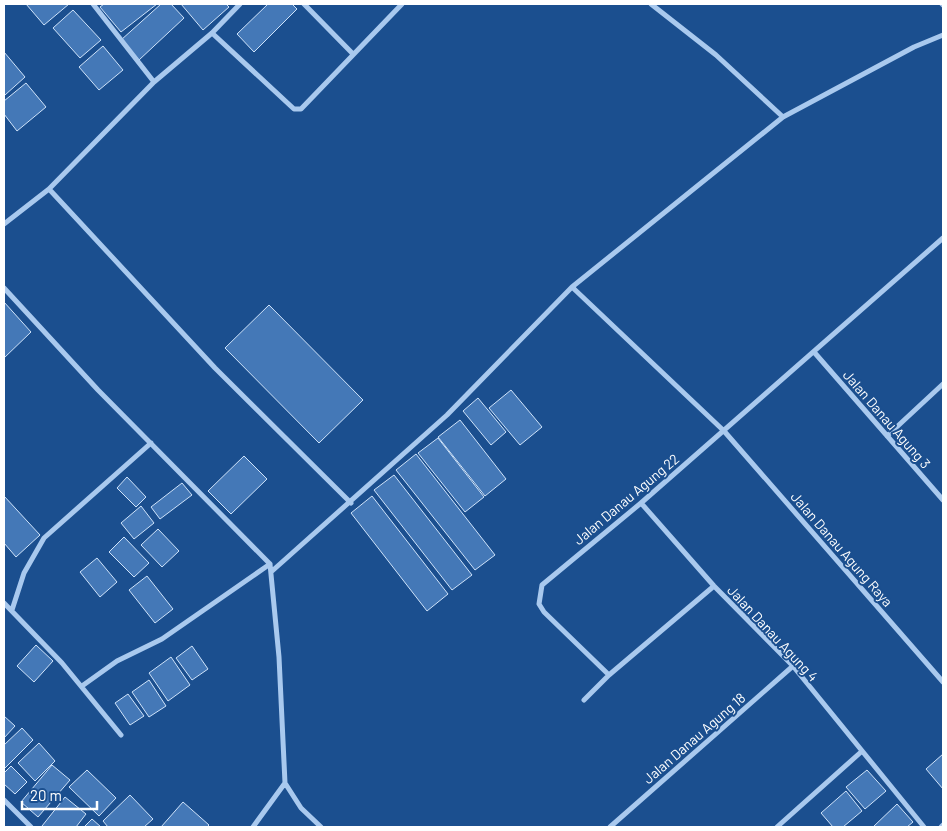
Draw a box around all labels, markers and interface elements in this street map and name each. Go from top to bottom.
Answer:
street label: Jalan Danau Agung 3 [840,366,934,472]
street label: Jalan Danau Agung 22 [570,450,682,548]
street label: Jalan Danau Agung Raya [787,488,897,610]
street label: Jalan Danau Agung 4 [724,581,822,685]
street label: Jalan Danau Agung 18 [639,689,749,787]
scale bar [22,778,98,810]
text: 20 m [30,786,62,804]

